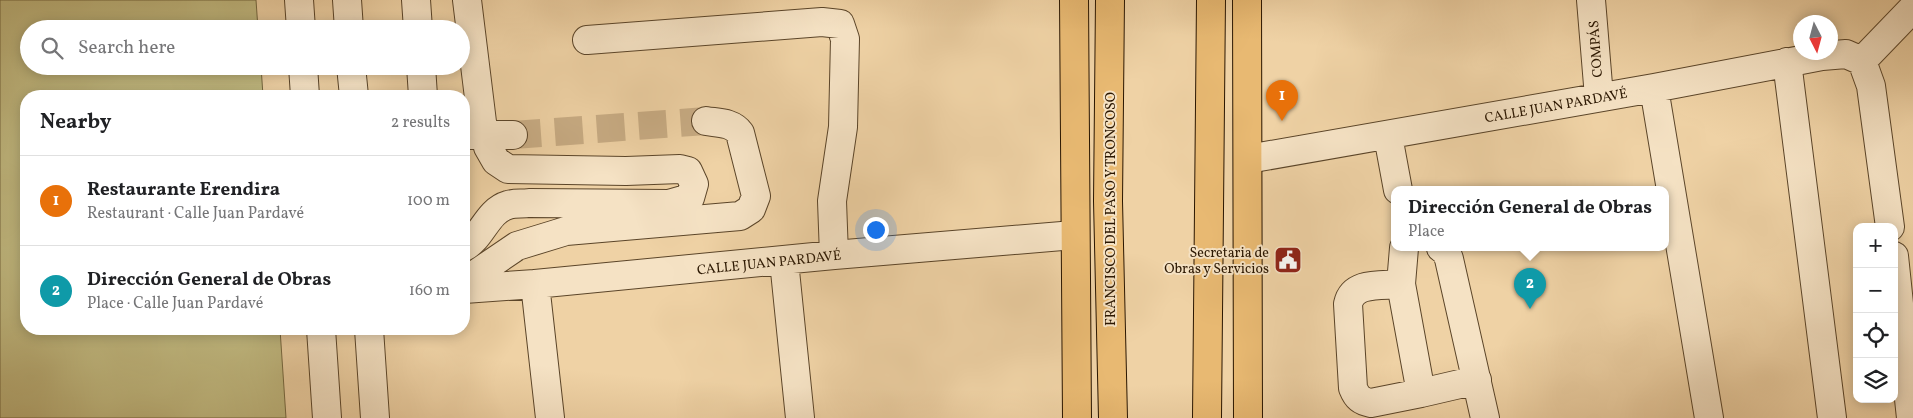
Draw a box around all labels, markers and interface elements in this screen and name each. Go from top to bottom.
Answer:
north arrow [1793,15,1838,60]
search box [20,20,470,75]
street label: COMPÁS [1585,20,1608,78]
icon: search [38,34,66,62]
text: Search here [78,35,175,61]
pin: 1 [1266,80,1298,121]
street label: CALLE JUAN PARDAVÉ [1483,85,1629,128]
street label: FRANCISCO DEL PASO Y TRONCOSO [1102,92,1121,326]
text: Nearby [40,108,111,137]
text: 2 results [391,112,450,134]
text: Restaurante Erendira [87,177,280,203]
popup [1391,186,1669,251]
text: 1 [53,190,59,212]
text: 100 m [407,190,450,212]
text: Dirección General de Obras [1408,195,1652,221]
text: Restaurant · Calle Juan Pardavé [87,203,304,225]
your location [863,217,889,243]
text: Place [1408,221,1445,243]
map controls [1853,223,1898,403]
button: + [1853,223,1898,268]
place label: Secretaria de Obras y Servicios [1164,244,1269,279]
public building icon: Secretaria de Obras y Servicios [1273,245,1303,275]
street label: CALLE JUAN PARDAVÉ [696,246,842,281]
text: Dirección General de Obras [87,267,331,293]
pin: 2 [1514,268,1546,309]
button: − [1853,268,1898,313]
text: 2 [52,280,60,302]
text: 160 m [409,280,450,302]
text: Place · Calle Juan Pardavé [87,293,263,315]
button: locate [1853,313,1898,358]
button: layers [1853,358,1898,403]

